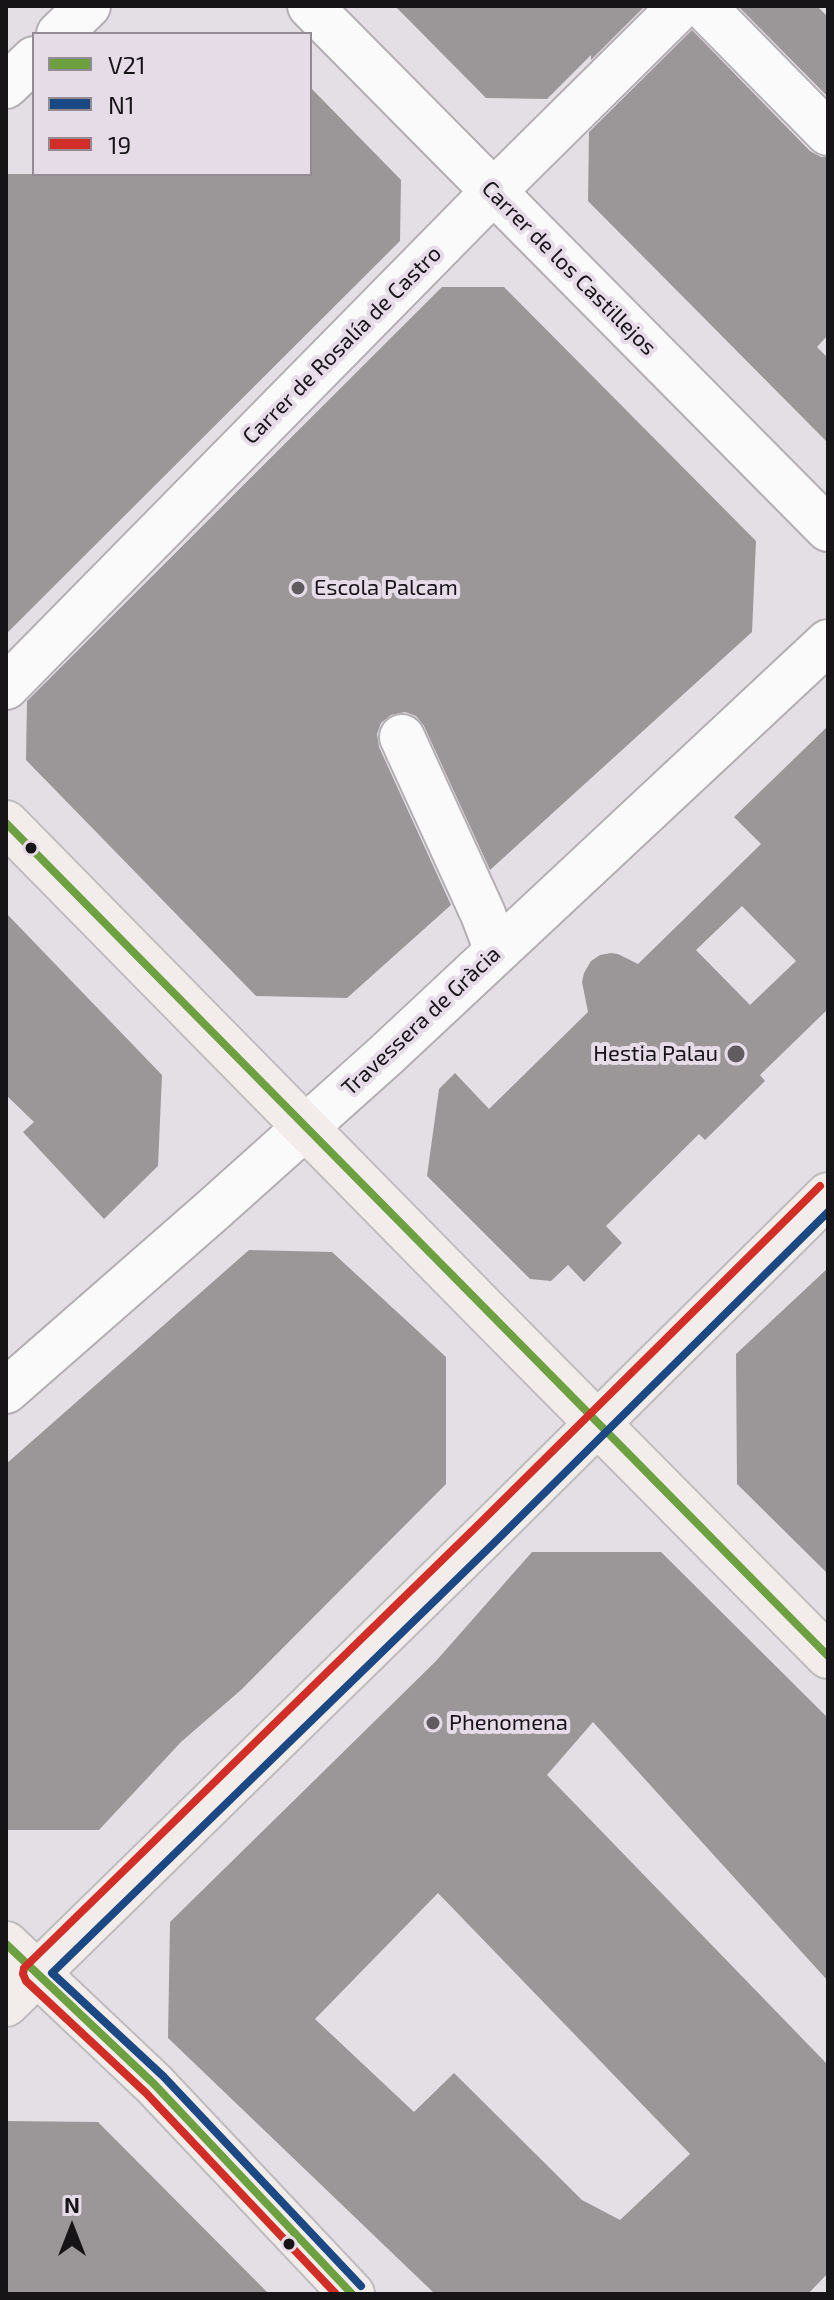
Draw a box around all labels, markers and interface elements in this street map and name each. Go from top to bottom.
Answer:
legend [32,32,312,176]
text: V21 [108,50,146,79]
text: N1 [108,90,134,119]
text: 19 [108,130,131,159]
street label: Carrer de los Castillejos [476,175,662,361]
street label: Carrer de Rosalía de Castro [237,240,447,450]
place label: Escola Palcam [314,575,458,601]
marker: Escola Palcam [289,579,307,597]
unlabelled marker [23,840,39,856]
street label: Travessera de Gràcia [336,941,506,1101]
place label: Hestia Palau [593,1041,718,1067]
marker: Hestia Palau [725,1043,747,1065]
place label: Phenomena [449,1710,568,1736]
marker: Phenomena [424,1714,442,1732]
north arrow [32,2188,112,2268]
text: N [64,2191,80,2217]
unlabelled marker [281,2236,297,2252]

